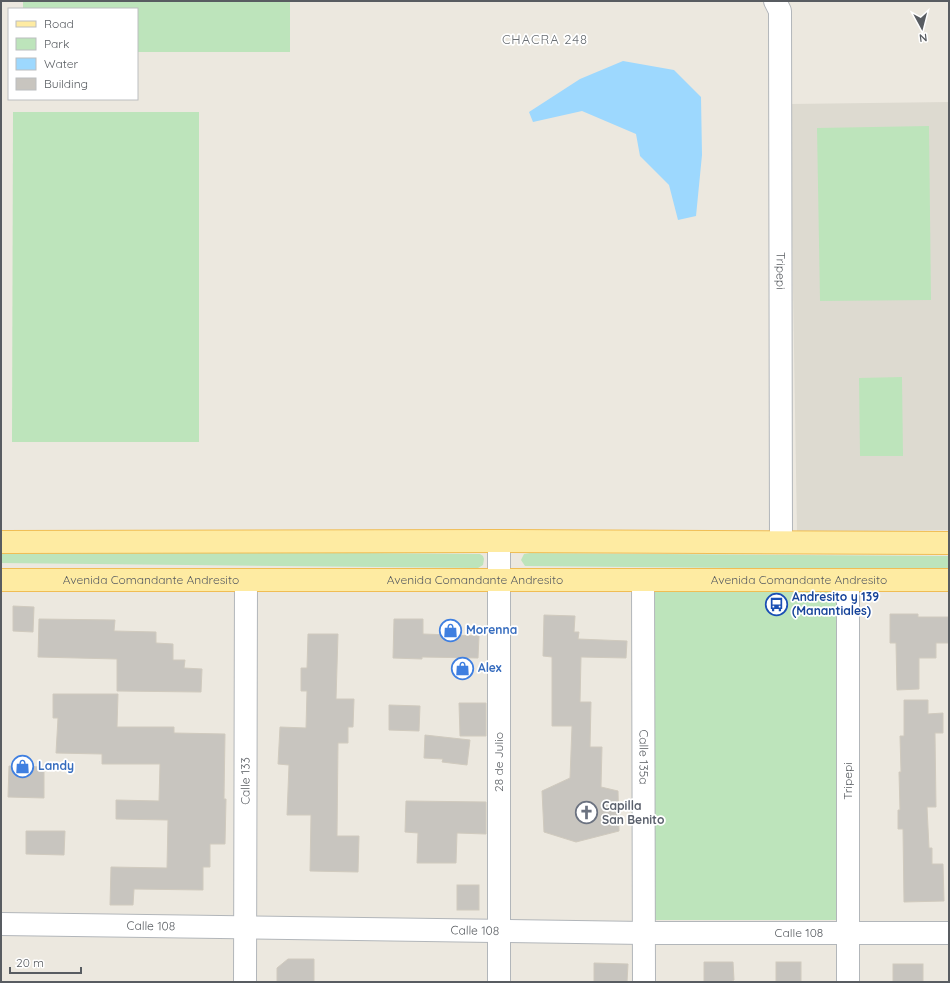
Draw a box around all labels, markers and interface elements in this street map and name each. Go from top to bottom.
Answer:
legend [8,8,138,100]
north arrow [902,8,942,48]
text: Road [44,16,74,31]
text: N [918,30,928,45]
district label: CHACRA 248 [502,31,588,47]
text: Park [44,36,69,51]
text: Water [44,56,79,71]
text: Building [44,76,88,91]
street label: Tripepi [773,252,789,290]
street label: Avenida Comandante Andresito [63,572,239,587]
street label: Avenida Comandante Andresito [387,572,563,587]
street label: Avenida Comandante Andresito [711,572,887,587]
place label: Andresito y 139 (Manantiales) [792,589,879,618]
bus stop icon: Andresito y 139 (Manantiales) [763,591,789,617]
shop icon: Morenna [438,617,464,643]
place label: Morenna [466,622,517,637]
shop icon: Alex [449,655,475,681]
place label: Alex [478,660,502,675]
street label: Calle 135a [636,729,652,785]
street label: 28 de Julio [491,732,506,792]
shop icon: Landy [10,753,36,779]
street label: Calle 133 [237,757,253,805]
place label: Landy [38,758,74,773]
street label: Tripepi [840,762,855,800]
place label: Capilla San Benito [602,798,665,827]
church icon: Capilla San Benito [574,800,600,826]
street label: Calle 108 [127,918,175,933]
street label: Calle 108 [451,922,499,938]
street label: Calle 108 [775,925,823,940]
scale bar [10,949,81,975]
text: 20 m [16,955,44,970]

